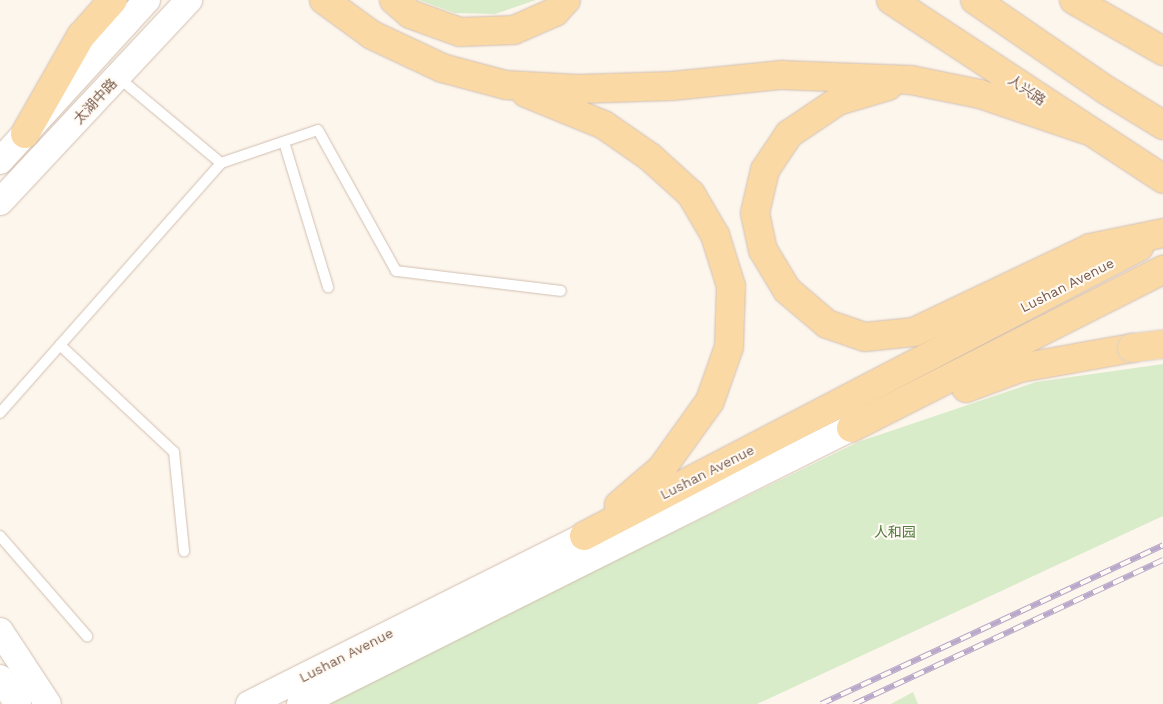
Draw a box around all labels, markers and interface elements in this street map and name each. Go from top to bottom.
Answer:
street label: 人兴路 [1005,71,1049,109]
street label: 太湖中路 [70,75,120,127]
street label: Lushan Avenue [1017,254,1117,316]
street label: Lushan Avenue [657,441,757,503]
park label: 人和园 [874,524,916,540]
street label: Lushan Avenue [296,624,396,686]

